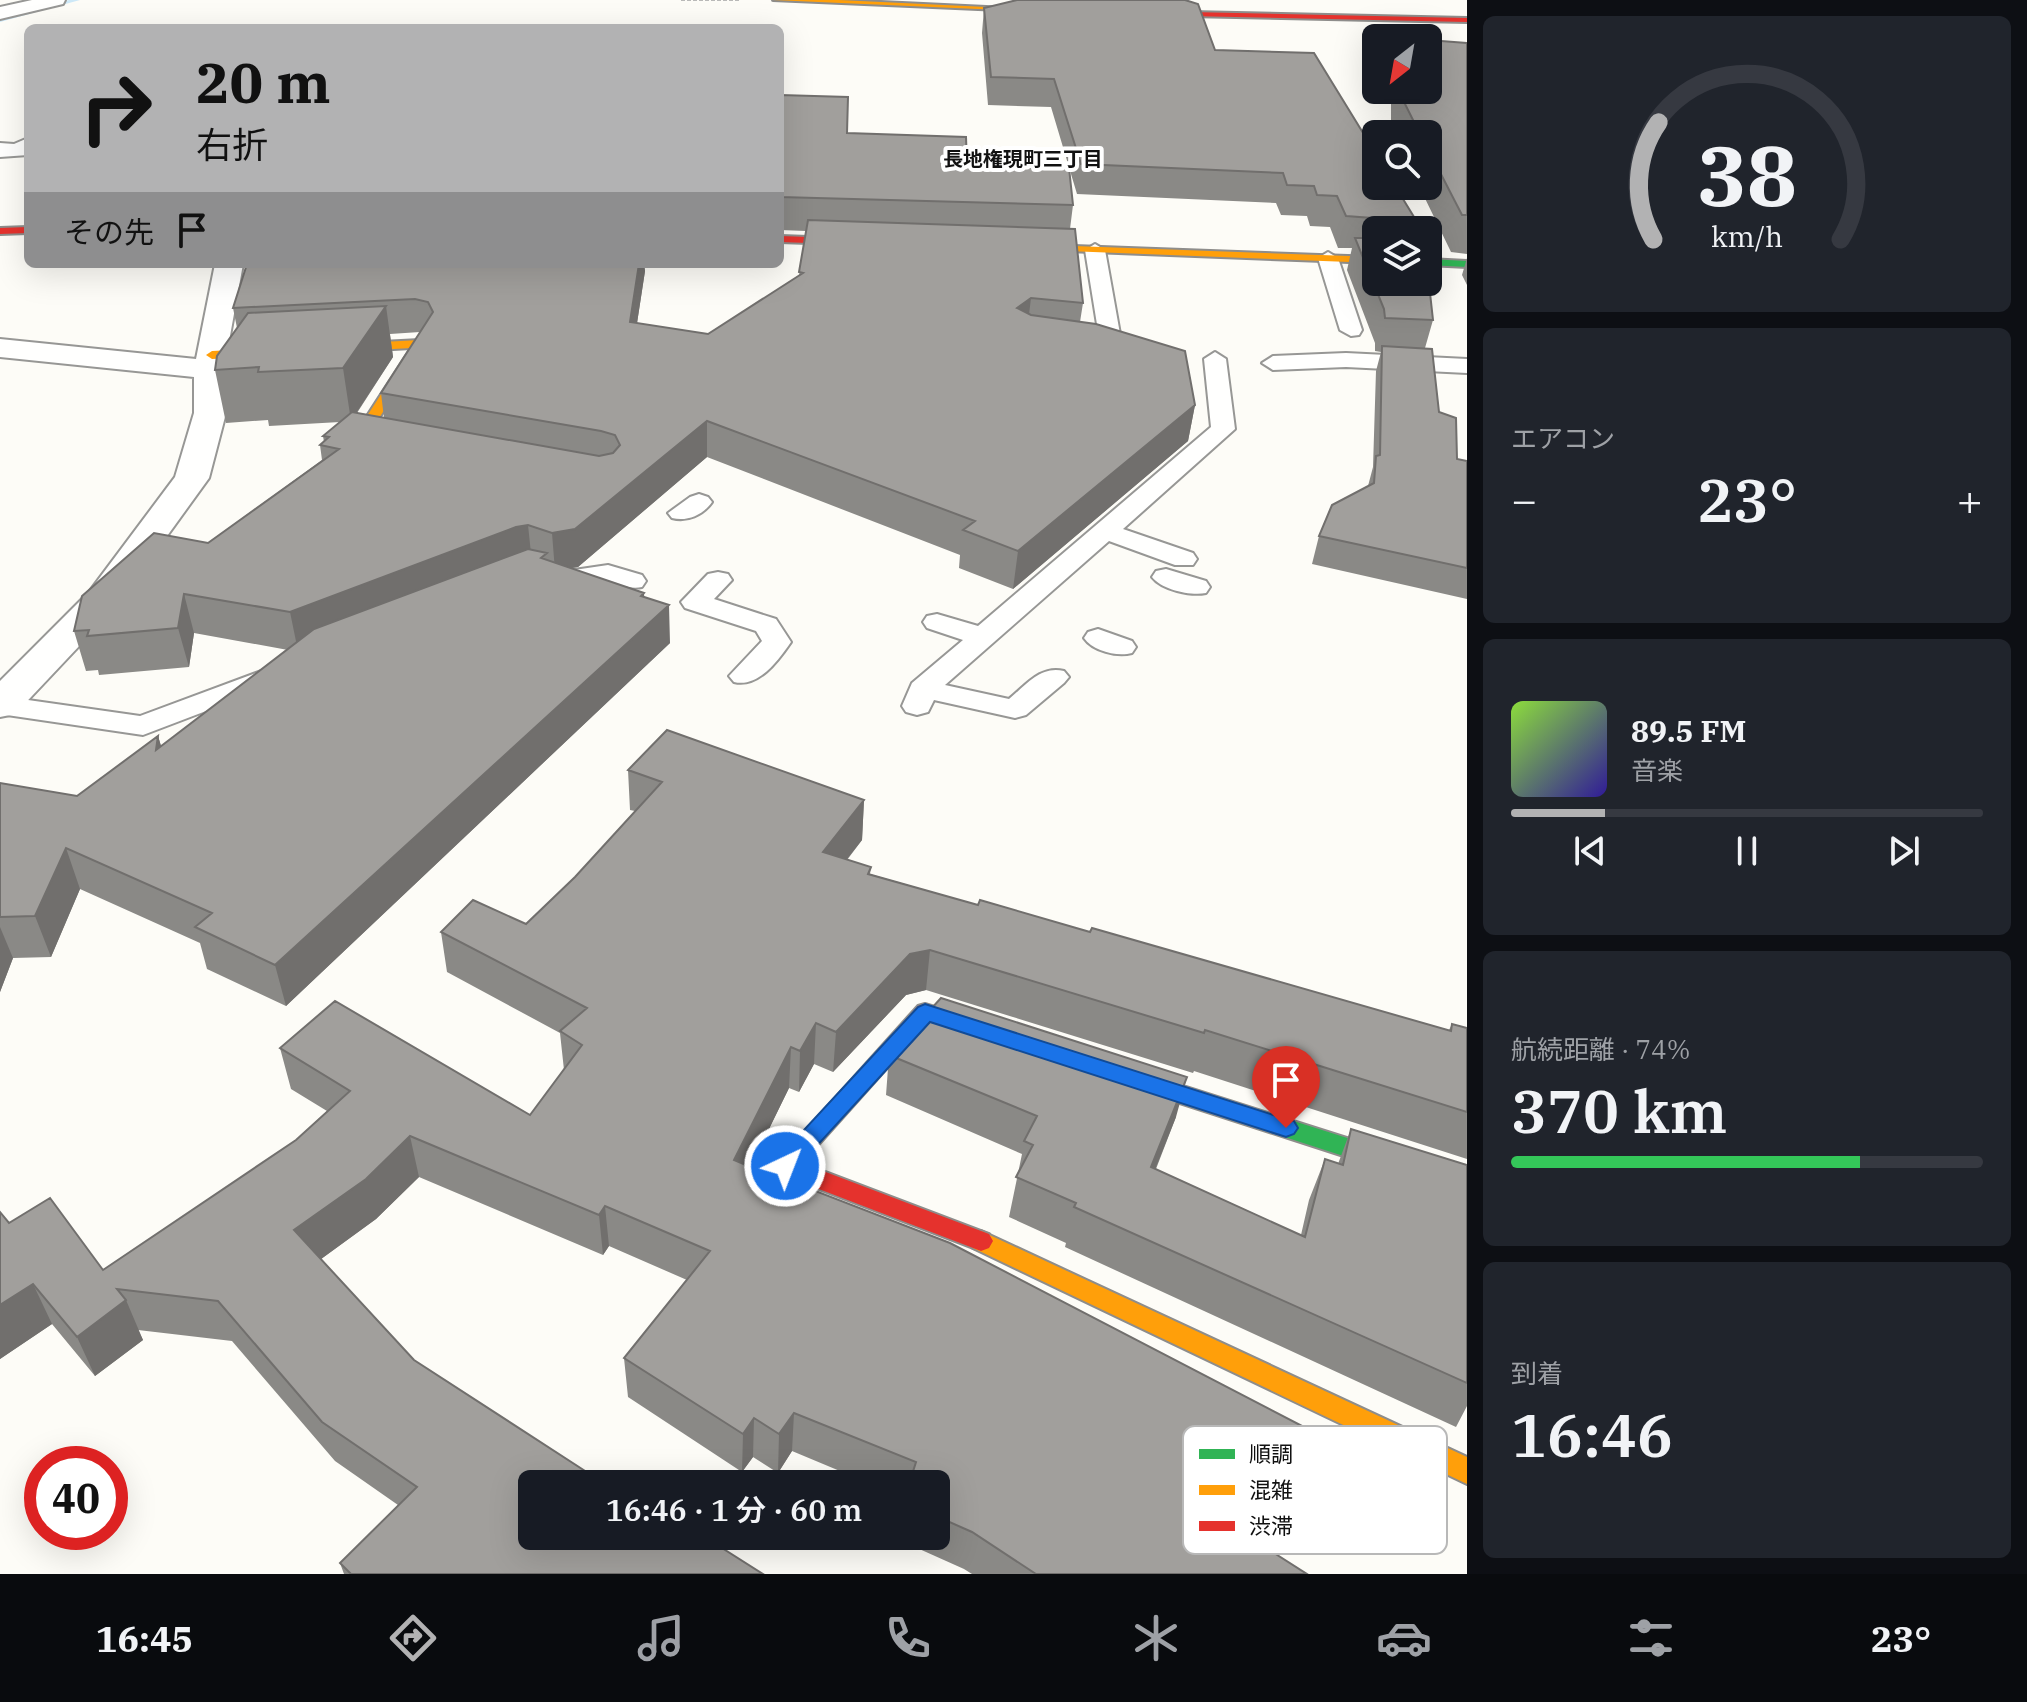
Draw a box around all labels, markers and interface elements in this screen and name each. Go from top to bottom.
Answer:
north arrow [1362,24,1442,104]
map controls [1362,24,1442,296]
text: 20 m [196,46,331,118]
icon: right [64,56,168,160]
button: search [1362,120,1442,200]
text: 38 [1697,120,1797,228]
text: 右折 [196,121,268,168]
district label: 長地権現町三丁目 [943,145,1103,172]
icon: arrive [170,208,214,252]
text: その先 [64,212,154,251]
button: layers [1362,216,1442,296]
text: km/h [1711,218,1783,255]
text: エアコン [1511,421,1615,455]
text: 23° [1697,460,1797,539]
text: − [1511,471,1537,528]
text: + [1957,471,1983,528]
text: 89.5 FM [1631,711,1746,750]
text: 音楽 [1631,753,1683,787]
icon: previous [1568,829,1612,873]
icon: pause [1725,829,1769,873]
icon: next [1882,829,1926,873]
text: 航続距離 · 74% [1511,1032,1690,1066]
pin [1252,1046,1320,1128]
icon: arrive [1264,1058,1308,1102]
text: 370 km [1511,1071,1727,1150]
position arrow [743,1124,827,1208]
text: 到着 [1511,1356,1563,1390]
text: 16:46 [1511,1395,1673,1474]
legend [1183,1426,1447,1554]
text: 順調 [1249,1439,1293,1468]
speed limit sign: 40 [24,1446,128,1550]
text: 混雑 [1249,1475,1293,1504]
text: 16:46 · 1 分 · 60 m [606,1490,862,1529]
text: 渋滞 [1249,1511,1293,1540]
icon: directions [385,1610,441,1666]
icon: music [633,1610,689,1666]
icon: phone [880,1610,936,1666]
icon: climate [1128,1610,1184,1666]
icon: car [1376,1610,1432,1666]
icon: filters [1623,1610,1679,1666]
text: 16:45 [96,1615,193,1662]
text: 23° [1871,1615,1931,1662]

